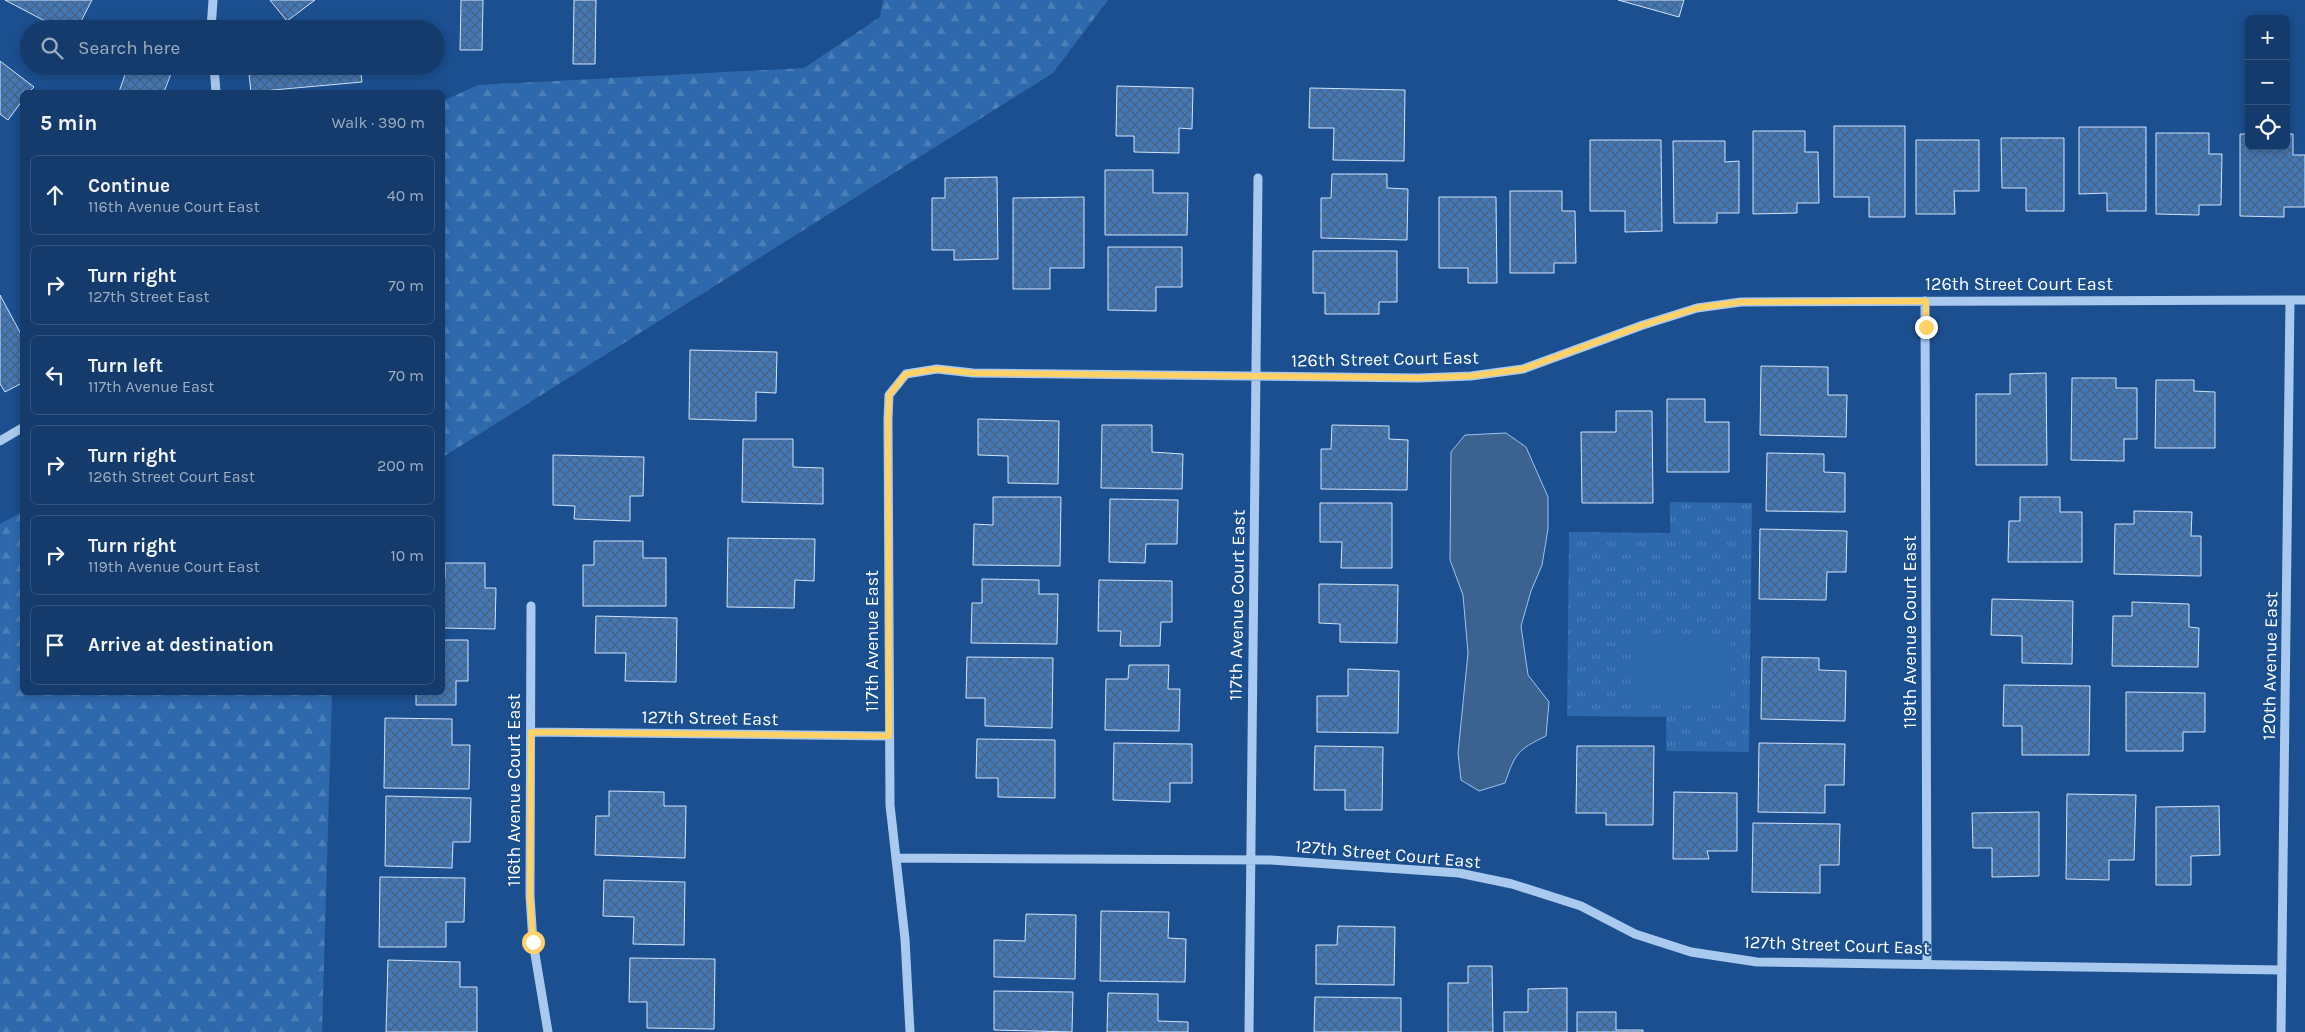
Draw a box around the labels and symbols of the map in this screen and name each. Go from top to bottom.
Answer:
street label: 126th Street Court East [1925,273,2113,295]
route end [1915,316,1938,339]
street label: 126th Street Court East [1291,346,1479,372]
street label: 117th Avenue Court East [1224,509,1250,701]
street label: 119th Avenue Court East [1899,535,1921,729]
street label: 117th Avenue East [861,570,883,712]
street label: 120th Avenue East [2258,591,2282,741]
street label: 116th Avenue Court East [503,693,525,887]
street label: 127th Street East [641,706,779,730]
street label: 127th Street Court East [1294,835,1482,873]
route start [522,931,545,954]
street label: 127th Street Court East [1744,931,1931,959]

